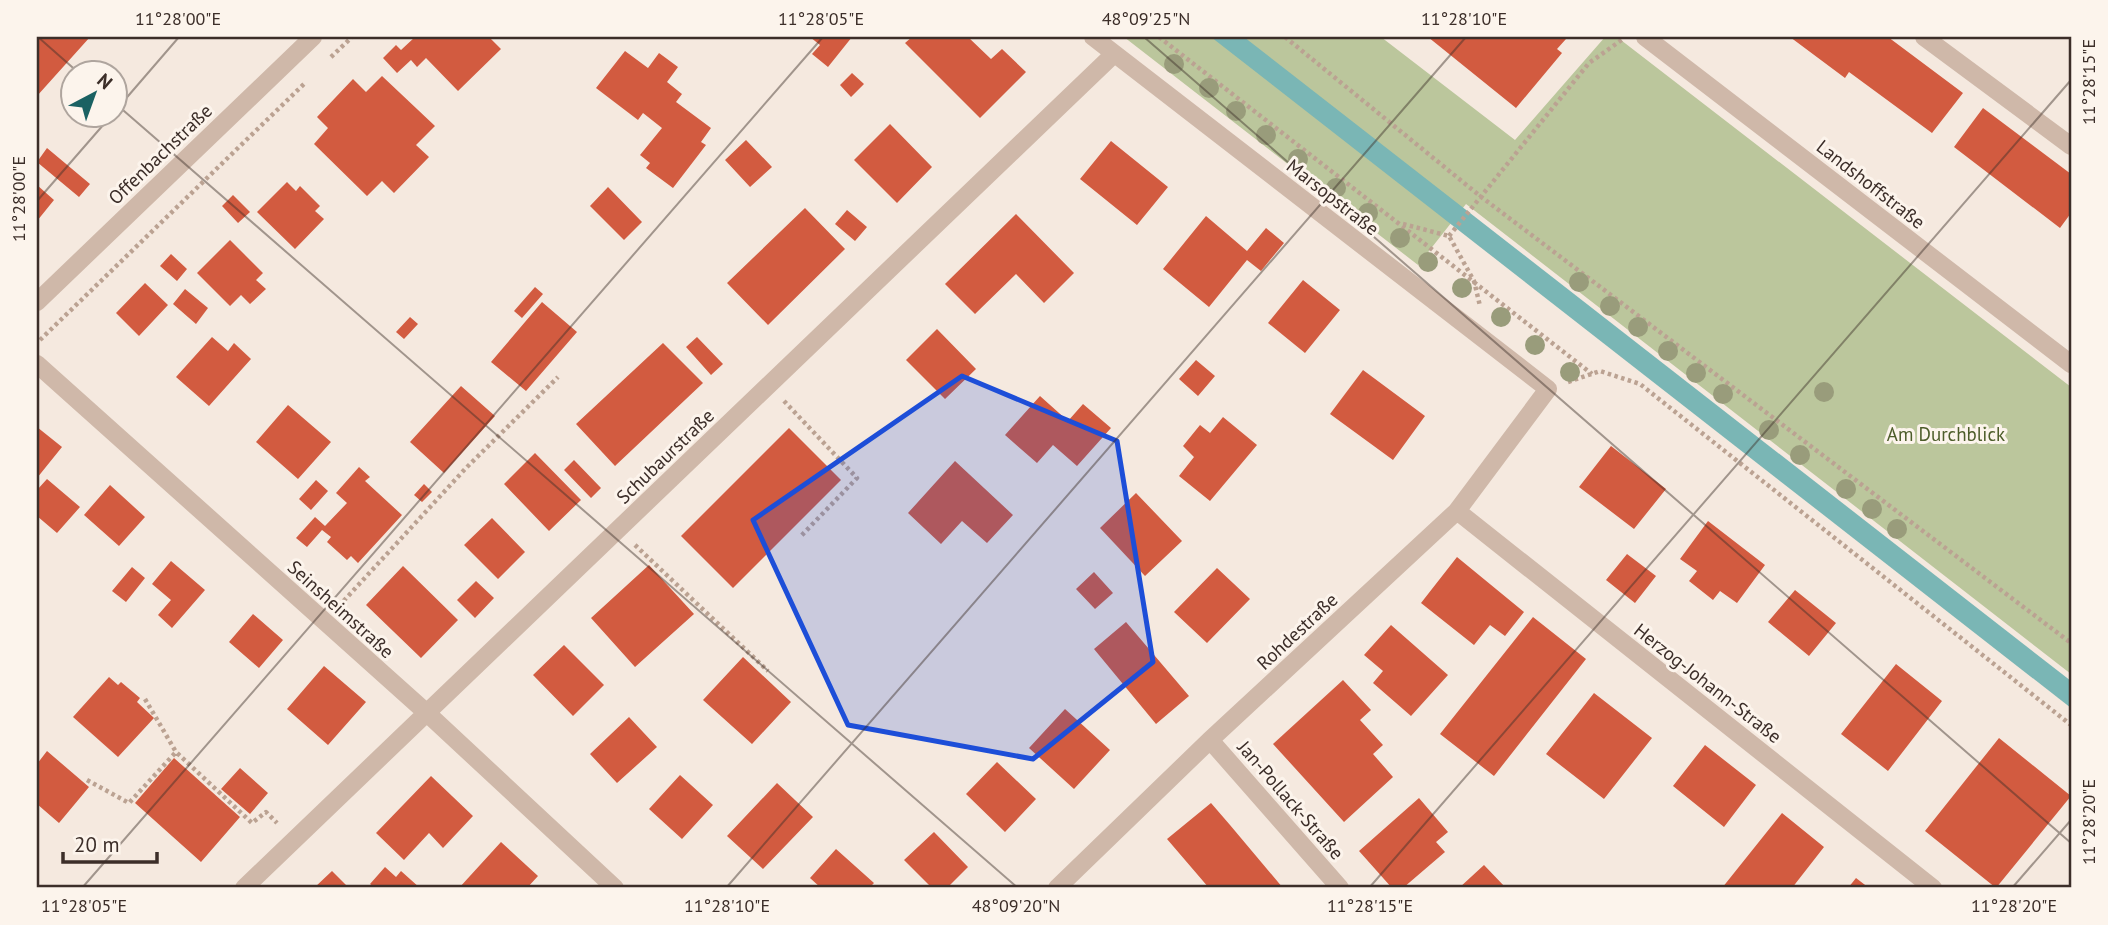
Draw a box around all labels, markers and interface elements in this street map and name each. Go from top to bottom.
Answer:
text: 11°28'00"E [135,7,221,30]
text: 11°28'05"E [778,7,864,30]
text: 48°09'25"N [1102,7,1190,30]
text: 11°28'10"E [1421,7,1507,30]
text: 11°28'15"E [2077,39,2100,125]
north arrow [60,60,130,130]
text: N [93,68,118,94]
street label: Offenbachstraße [103,99,217,209]
street label: Landshoffstraße [1812,134,1930,234]
street label: Marsopstraße [1282,153,1384,241]
text: 11°28'00"E [7,156,30,242]
street label: Schubaurstraße [611,403,719,509]
park label: Am Durchblick [1887,422,2005,446]
street label: Seinsheimstraße [283,555,399,663]
street label: Rohdestraße [1251,587,1343,675]
street label: Herzog-Johann-Straße [1629,618,1787,748]
street label: Jan-Pollack-Straße [1232,735,1349,864]
text: 11°28'20"E [2077,779,2100,865]
scale bar [63,820,158,864]
text: 20 m [74,831,120,858]
text: 11°28'05"E [41,894,127,917]
text: 11°28'10"E [684,894,770,917]
text: 48°09'20"N [972,894,1060,917]
text: 11°28'15"E [1327,894,1413,917]
text: 11°28'20"E [1971,894,2057,917]

